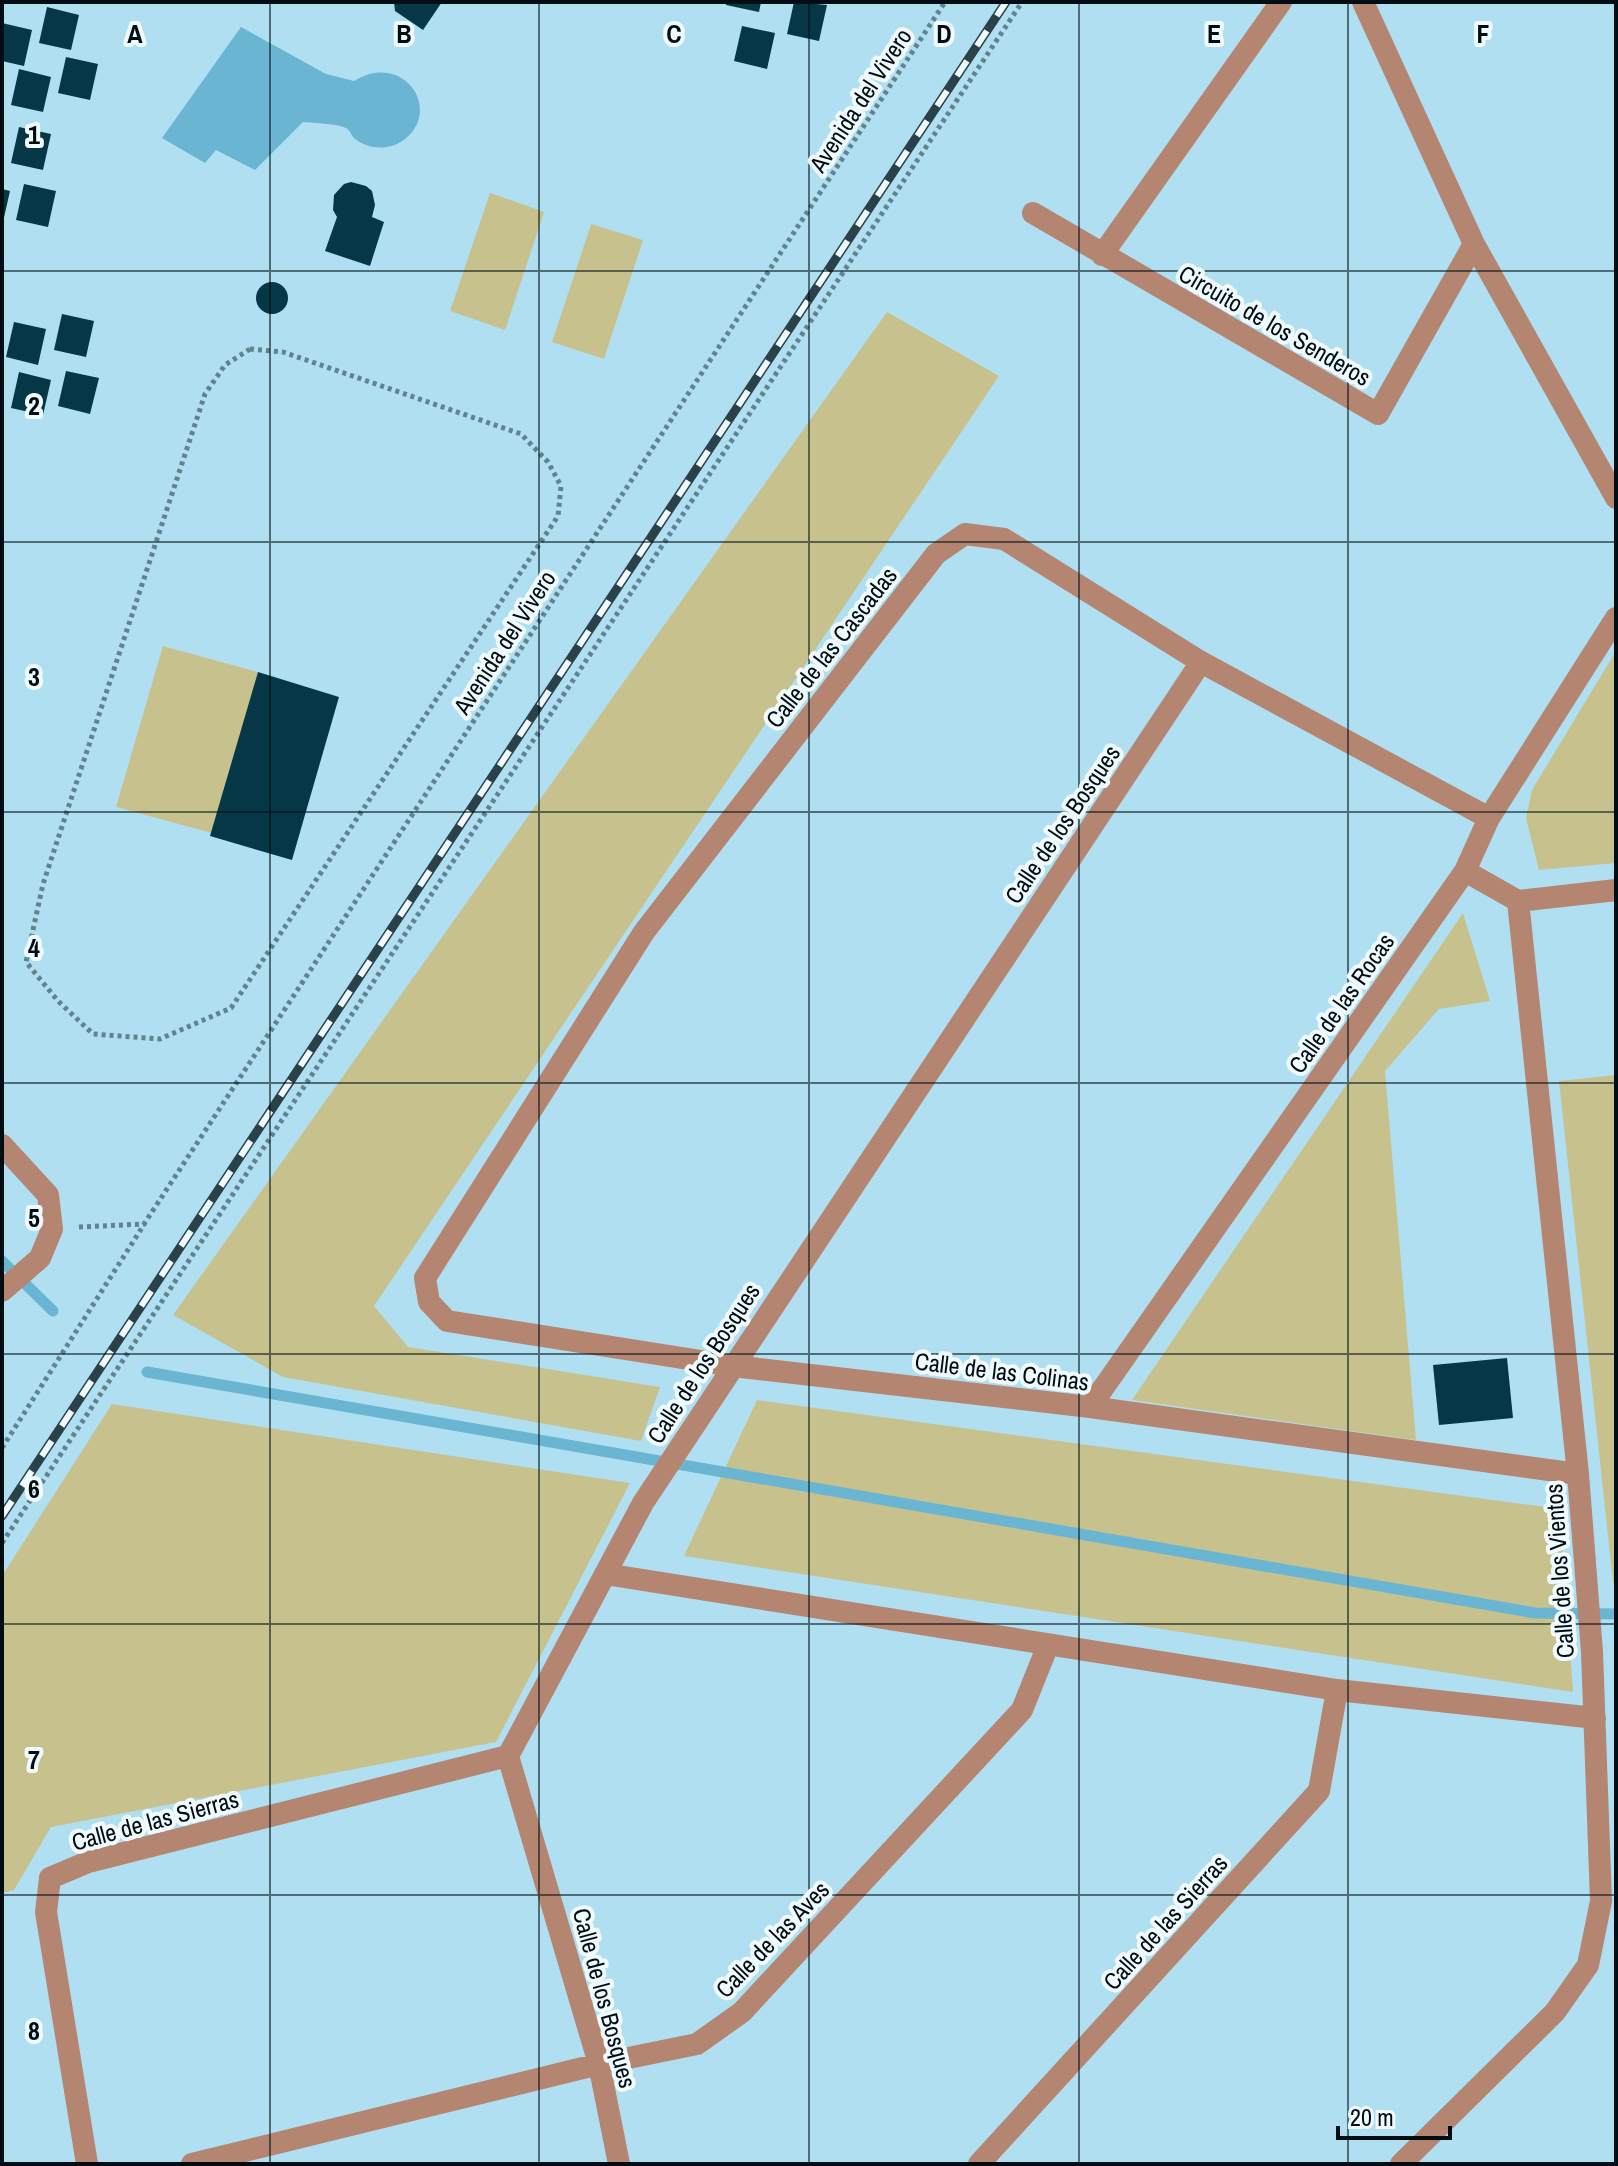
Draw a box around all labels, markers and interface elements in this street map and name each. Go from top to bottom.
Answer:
text: A [127,16,143,51]
text: B [396,16,412,51]
text: C [666,16,682,51]
text: D [936,16,952,51]
text: E [1207,16,1221,51]
text: F [1476,16,1490,51]
street label: Avenida del Vivero [801,22,919,179]
text: 1 [28,117,40,152]
street label: Circuito de los Senderos [1173,257,1377,393]
text: 2 [28,388,40,423]
street label: Calle de las Cascadas [758,560,904,734]
street label: Avenida del Vivero [445,564,563,721]
text: 3 [28,659,40,694]
street label: Calle de los Bosques [997,738,1127,910]
street label: Calle de las Rocas [1281,927,1401,1079]
text: 4 [28,930,40,965]
text: 5 [28,1200,40,1235]
street label: Calle de los Bosques [639,1277,767,1449]
street label: Calle de las Colinas [913,1344,1091,1398]
text: 6 [28,1471,40,1506]
street label: Calle de los Vientos [1537,1483,1581,1659]
text: 7 [28,1742,40,1777]
street label: Calle de las Sierras [68,1782,242,1858]
street label: Calle de las Sierras [1096,1847,1234,1997]
street label: Calle de las Aves [708,1874,836,2004]
street label: Calle de los Bosques [566,1905,644,2091]
text: 8 [28,2013,40,2048]
scale bar [1338,2090,1450,2140]
text: 20 m [1350,2101,1394,2133]

